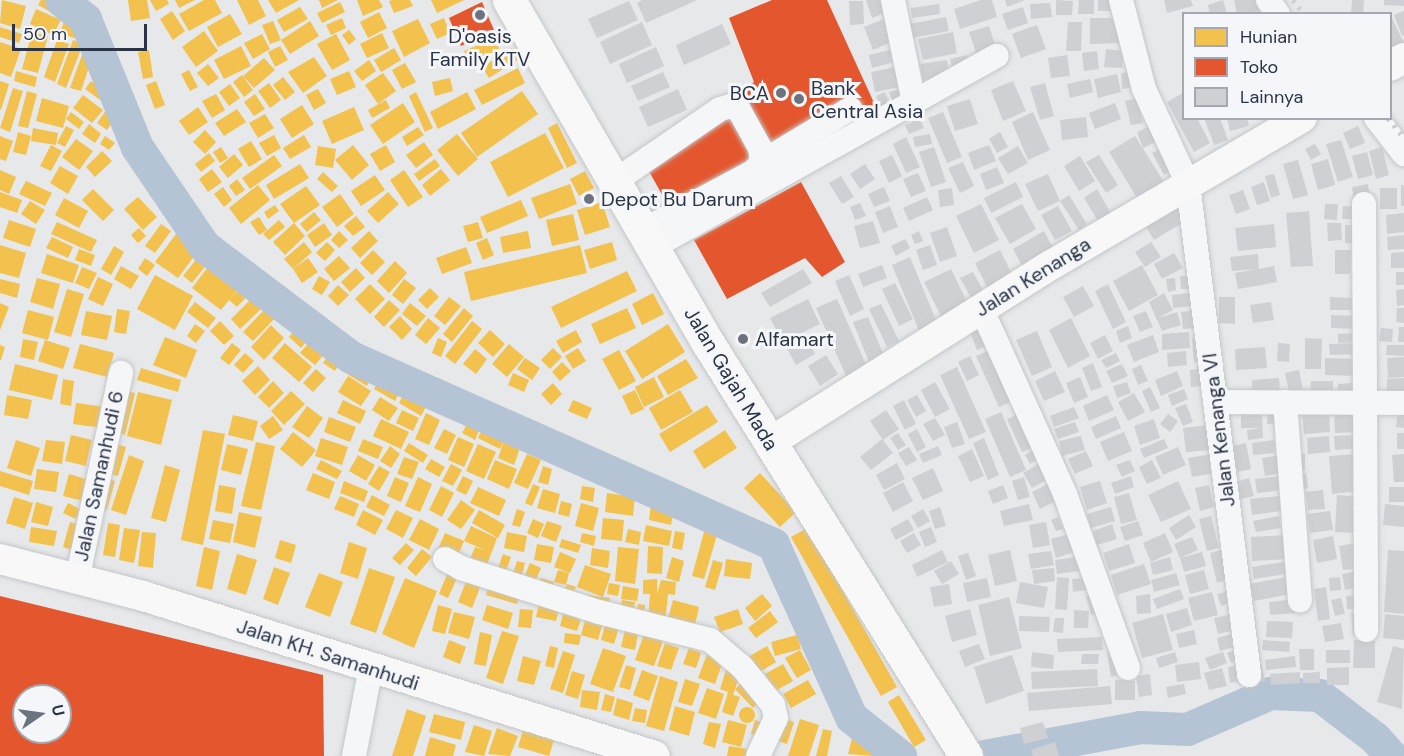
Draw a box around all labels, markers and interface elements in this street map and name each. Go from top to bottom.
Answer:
marker: D'oasis Family KTV [473,8,487,22]
scale bar [15,12,150,50]
legend [1182,12,1392,120]
text: 50 m [23,22,67,46]
place label: D'oasis Family KTV [430,24,530,71]
text: Hunian [1240,25,1297,49]
text: Toko [1240,55,1278,79]
place label: Bank Central Asia [811,76,923,123]
place label: BCA [730,81,769,105]
text: Lainnya [1240,85,1303,109]
marker: BCA [774,86,788,100]
marker: Bank Central Asia [792,92,806,106]
place label: Depot Bu Darum [601,187,753,211]
marker: Depot Bu Darum [582,192,596,206]
street label: Jalan Kenanga [971,232,1095,322]
street label: Jalan Gajah Mada [679,303,783,455]
place label: Alfamart [755,327,834,351]
marker: Alfamart [736,332,750,346]
street label: Jalan Kenanga VI [1198,352,1240,508]
street label: Jalan Samanhudi 6 [69,388,129,564]
street label: Jalan KH. Samanhudi [234,614,422,696]
north arrow [12,684,72,744]
text: U [47,703,70,718]

